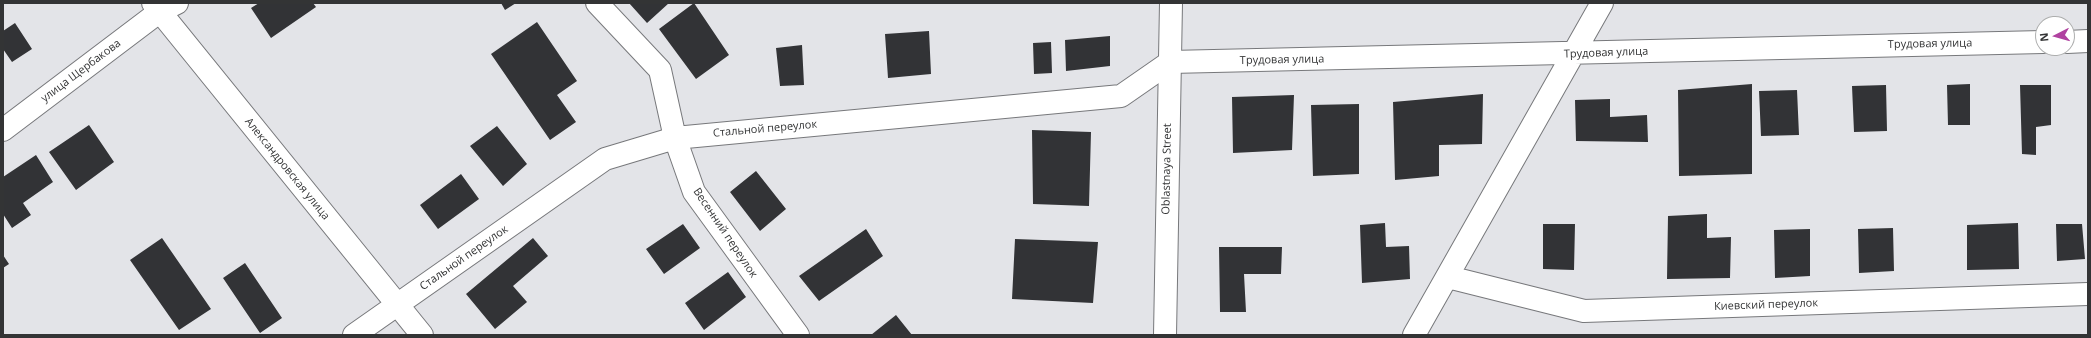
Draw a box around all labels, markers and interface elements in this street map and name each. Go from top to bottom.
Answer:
north arrow [2035,16,2075,56]
text: N [2036,32,2051,42]
street label: улица Щербакова [39,37,123,105]
street label: Трудовая улица [1888,37,1972,51]
street label: Трудовая улица [1564,45,1648,61]
street label: Трудовая улица [1240,53,1324,67]
street label: Александровская улица [242,115,332,223]
street label: Стальной переулок [712,118,818,140]
street label: Oblastnaya Street [1160,123,1174,215]
street label: Весенний переулок [690,186,760,280]
street label: Стальной переулок [417,223,511,293]
street label: Киевский переулок [1714,297,1818,313]

